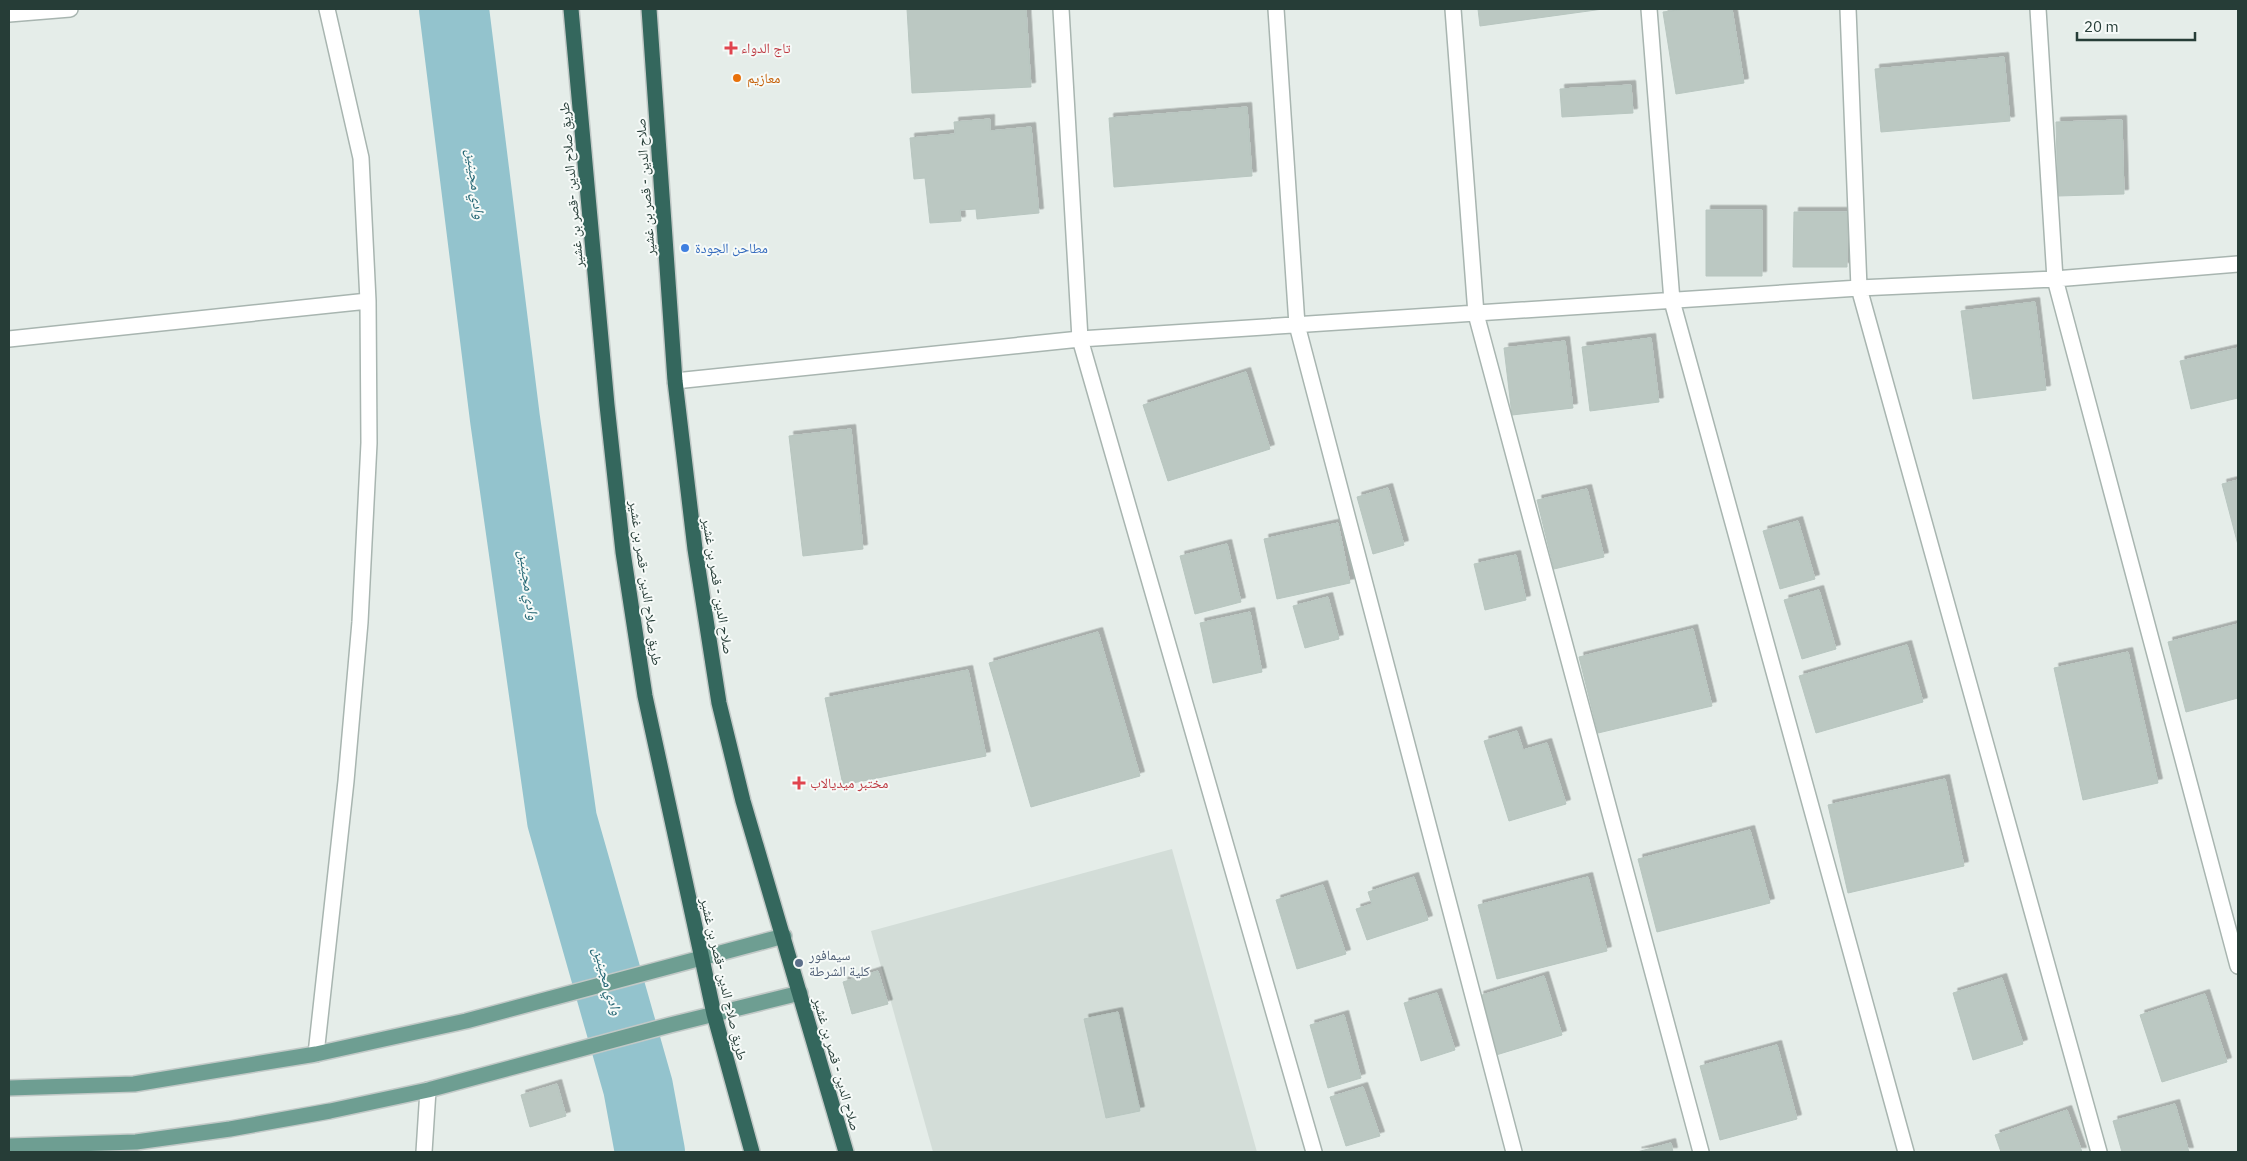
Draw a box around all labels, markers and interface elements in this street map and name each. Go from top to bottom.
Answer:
scale bar [2077,10,2194,42]
text: 20 m [2084,17,2119,36]
place label: تاج الدواء [741,39,791,58]
marker: تاج الدواء [725,42,737,54]
place label: معازيم [747,69,780,88]
marker: معازيم [731,72,743,84]
street label: طريق صلاح الدين -قصر بن غشير [555,101,588,270]
street label: صلاح الدين - قصر بن غشير [631,117,660,257]
water label: وادي مجينين [459,148,490,220]
place label: مطاحن الجودة [695,239,768,257]
marker: مطاحن الجودة [679,242,691,254]
street label: طريق صلاح الدين -قصر بن غشير [624,498,667,667]
street label: صلاح الدين - قصر بن غشير [697,515,738,656]
water label: وادي مجينين [512,549,543,622]
place label: مختبر ميديالاب [810,774,888,792]
marker: مختبر ميديالاب [792,776,806,790]
street label: طريق صلاح الدين -قصر بن غشير [695,895,752,1062]
water label: وادي مجينين [586,945,627,1018]
place label: سيمافور كلية الشرطة [808,946,870,980]
marker: سيمافور كلية الشرطة [793,957,805,969]
street label: صلاح الدين - قصر بن غشير [808,994,865,1133]

